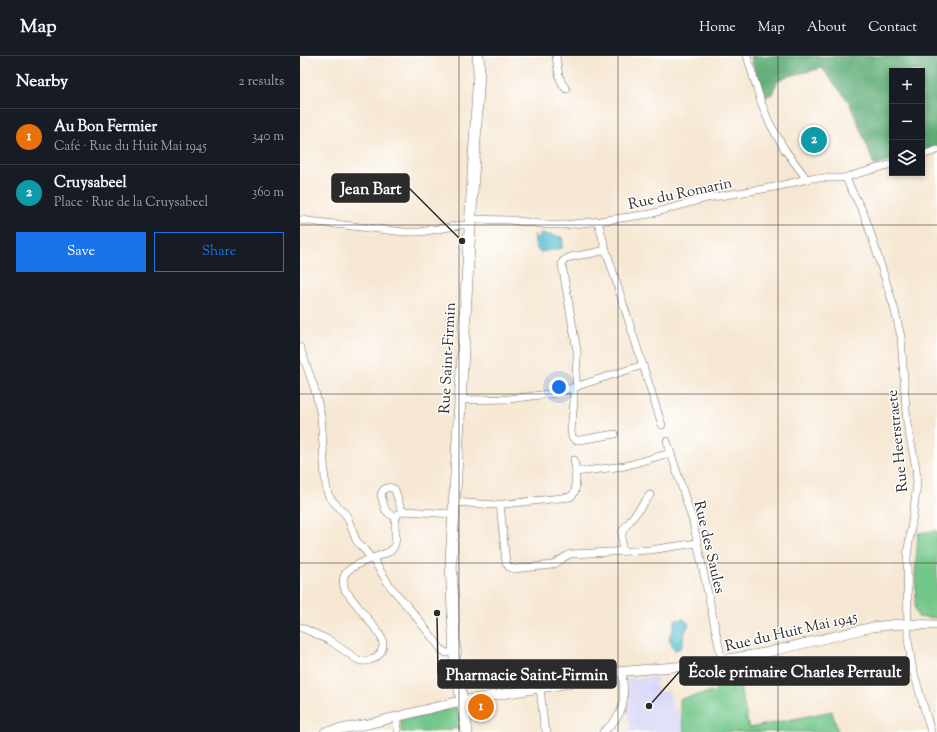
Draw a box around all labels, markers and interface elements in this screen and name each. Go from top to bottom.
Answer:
text: Map [20,14,57,41]
text: Home [699,18,736,38]
text: Map [758,18,785,38]
text: About [807,18,846,38]
text: Contact [868,18,917,38]
map controls [889,68,925,176]
button: + [889,68,925,104]
text: Nearby [16,70,68,94]
text: 2 results [239,73,284,91]
button: − [889,104,925,140]
text: Au Bon Fermier [54,117,157,138]
pin: 2 [801,125,827,155]
text: 1 [27,128,31,146]
text: 340 m [252,128,284,146]
text: Café · Rue du Huit Mai 1945 [54,138,207,156]
button: layers [889,140,925,176]
text: Cruysabeel [54,173,127,194]
street label: Rue du Romarin [626,173,734,216]
callout: Jean Bart [332,174,409,202]
text: Jean Bart [338,179,402,202]
text: 2 [26,184,32,202]
text: 360 m [252,184,284,202]
text: Place · Rue de la Cruysabeel [54,194,208,212]
button: Save [16,232,146,272]
button: Share [154,232,284,272]
street label: Rue Saint-Firmin [435,302,462,414]
your location [549,377,569,397]
street label: Rue Heerstraete [883,389,914,493]
street label: Rue des Saules [688,499,729,596]
street label: Rue du Huit Mai 1945 [723,607,860,658]
callout: École primaire Charles Perrault [680,657,909,685]
callout: Pharmacie Saint-Firmin [438,660,616,688]
text: École primaire Charles Perrault [689,661,902,685]
text: Pharmacie Saint-Firmin [446,665,609,688]
pin: 1 [468,692,494,722]

